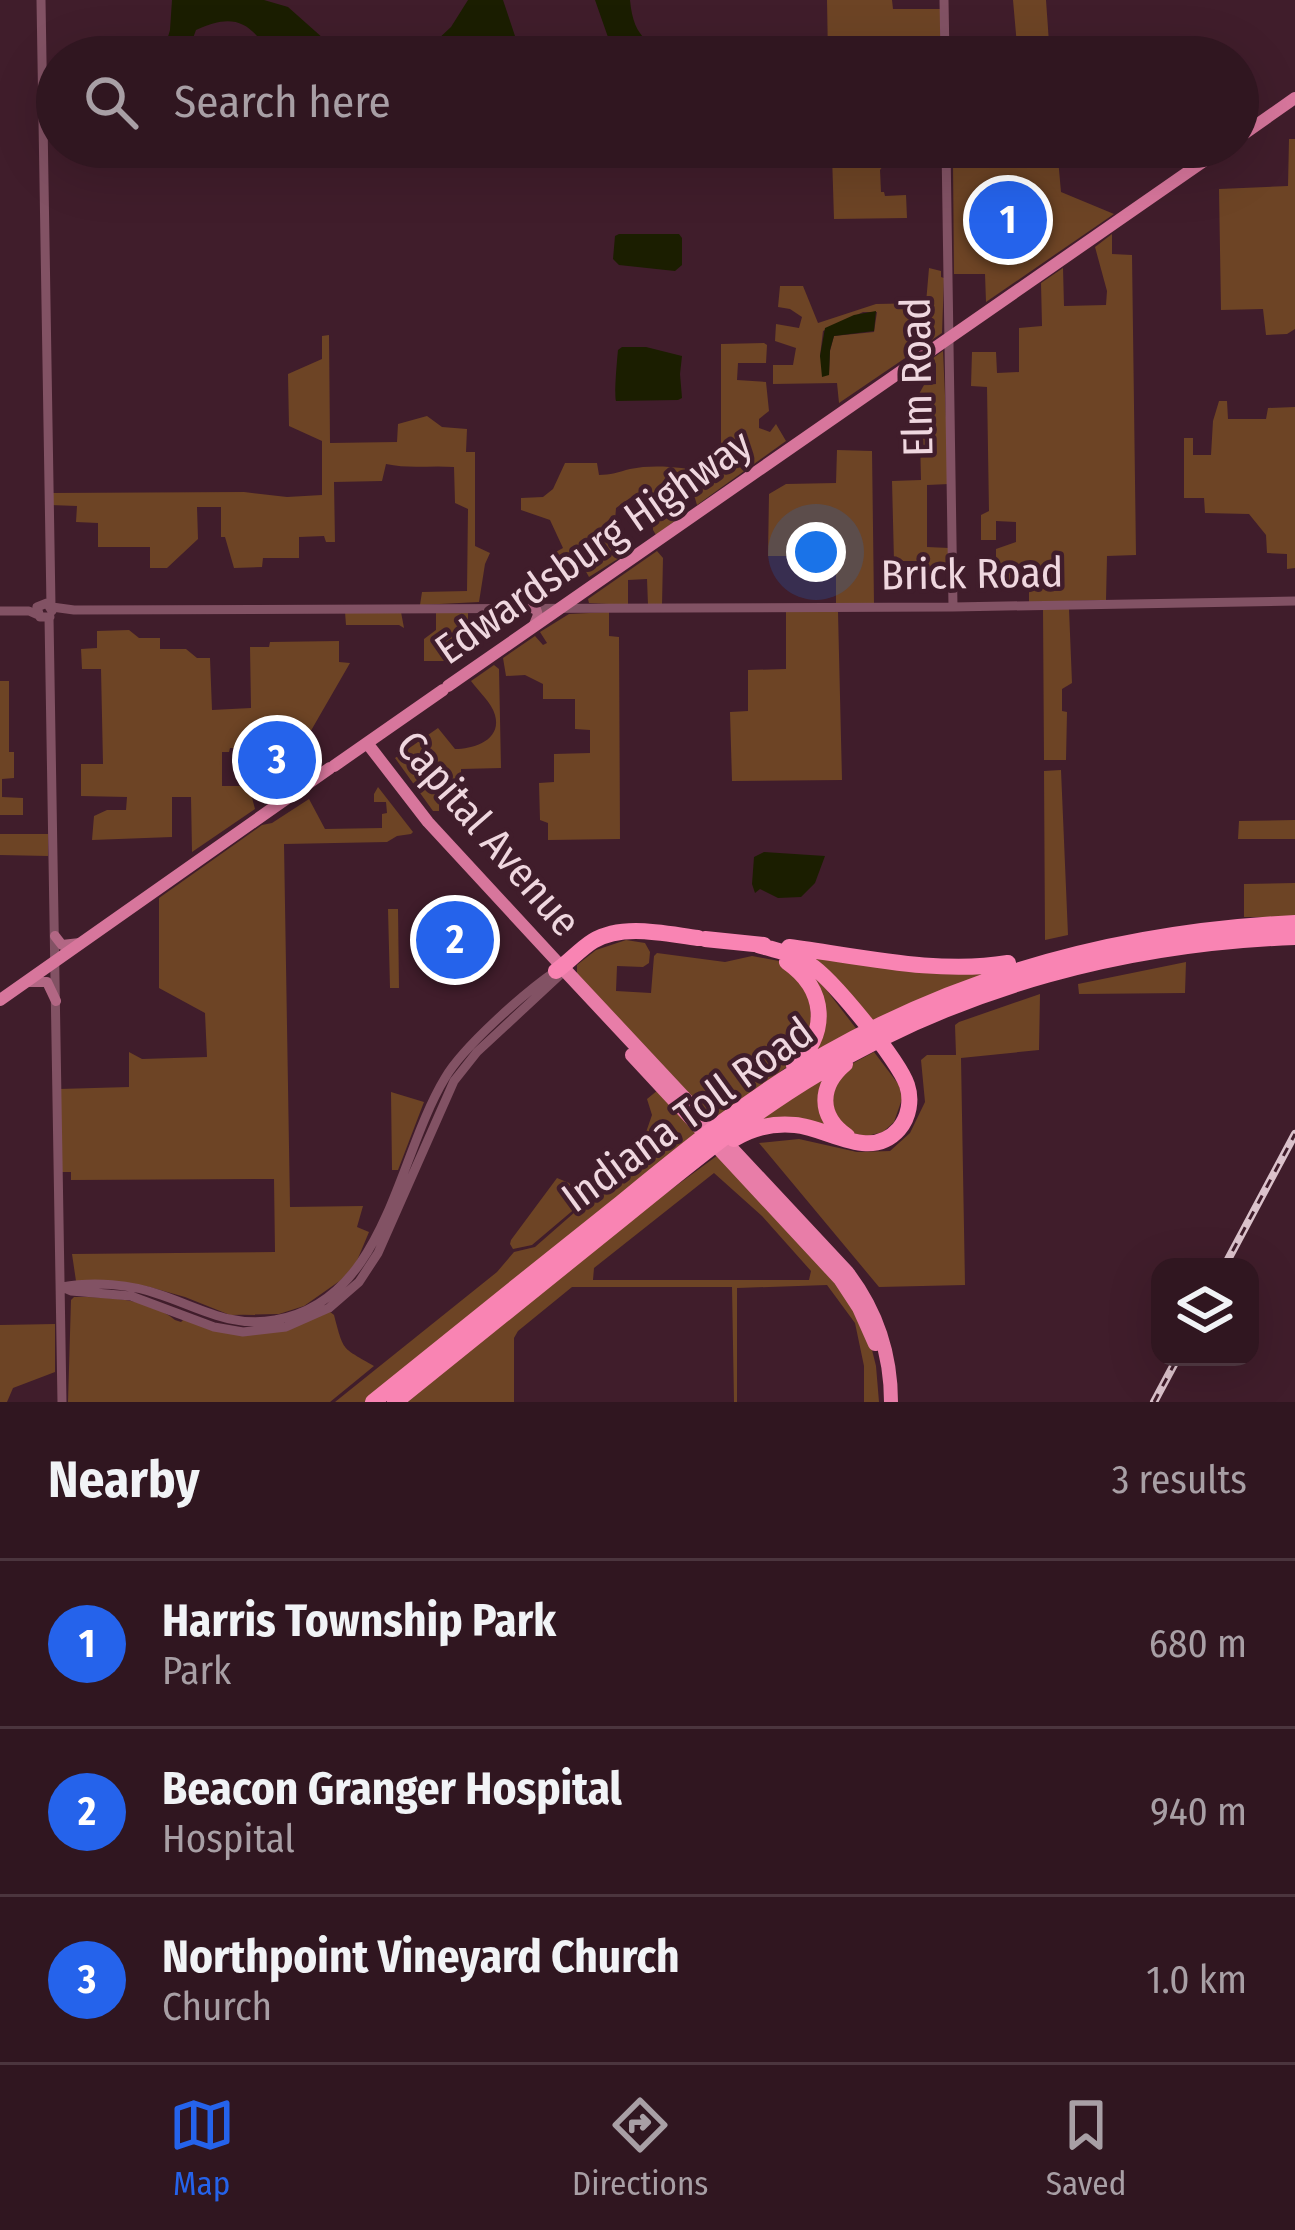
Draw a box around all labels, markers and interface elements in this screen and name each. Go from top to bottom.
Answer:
search box [36,36,1259,168]
icon: search [78,69,144,135]
text: Search here [174,75,391,129]
pin: 1 [969,175,1047,265]
street label: Elm Road [891,297,943,457]
street label: Edwardsburg Highway [426,419,761,675]
your location [786,522,846,582]
street label: Brick Road [880,547,1064,601]
pin: 3 [238,715,316,805]
street label: Capital Avenue [386,721,591,946]
pin: 2 [416,895,494,985]
street label: Indiana Toll Road [552,1007,823,1223]
map controls [1151,1258,1259,1366]
button: layers [1151,1258,1259,1366]
text: Nearby [48,1449,200,1511]
text: 3 results [1112,1457,1247,1503]
text: Harris Township Park [162,1594,556,1648]
text: 1 [79,1621,95,1667]
text: 680 m [1149,1621,1247,1667]
text: Park [162,1648,231,1694]
text: Beacon Granger Hospital [162,1762,622,1816]
text: 2 [78,1789,96,1835]
text: 940 m [1150,1789,1247,1835]
text: Hospital [162,1816,295,1862]
text: Northpoint Vineyard Church [162,1930,680,1984]
text: 3 [78,1957,96,2003]
text: 1.0 km [1146,1957,1247,2003]
text: Church [162,1984,272,2030]
tab: Map [169,2092,235,2204]
tab: Directions [572,2092,708,2204]
tab: Saved [1046,2092,1126,2204]

